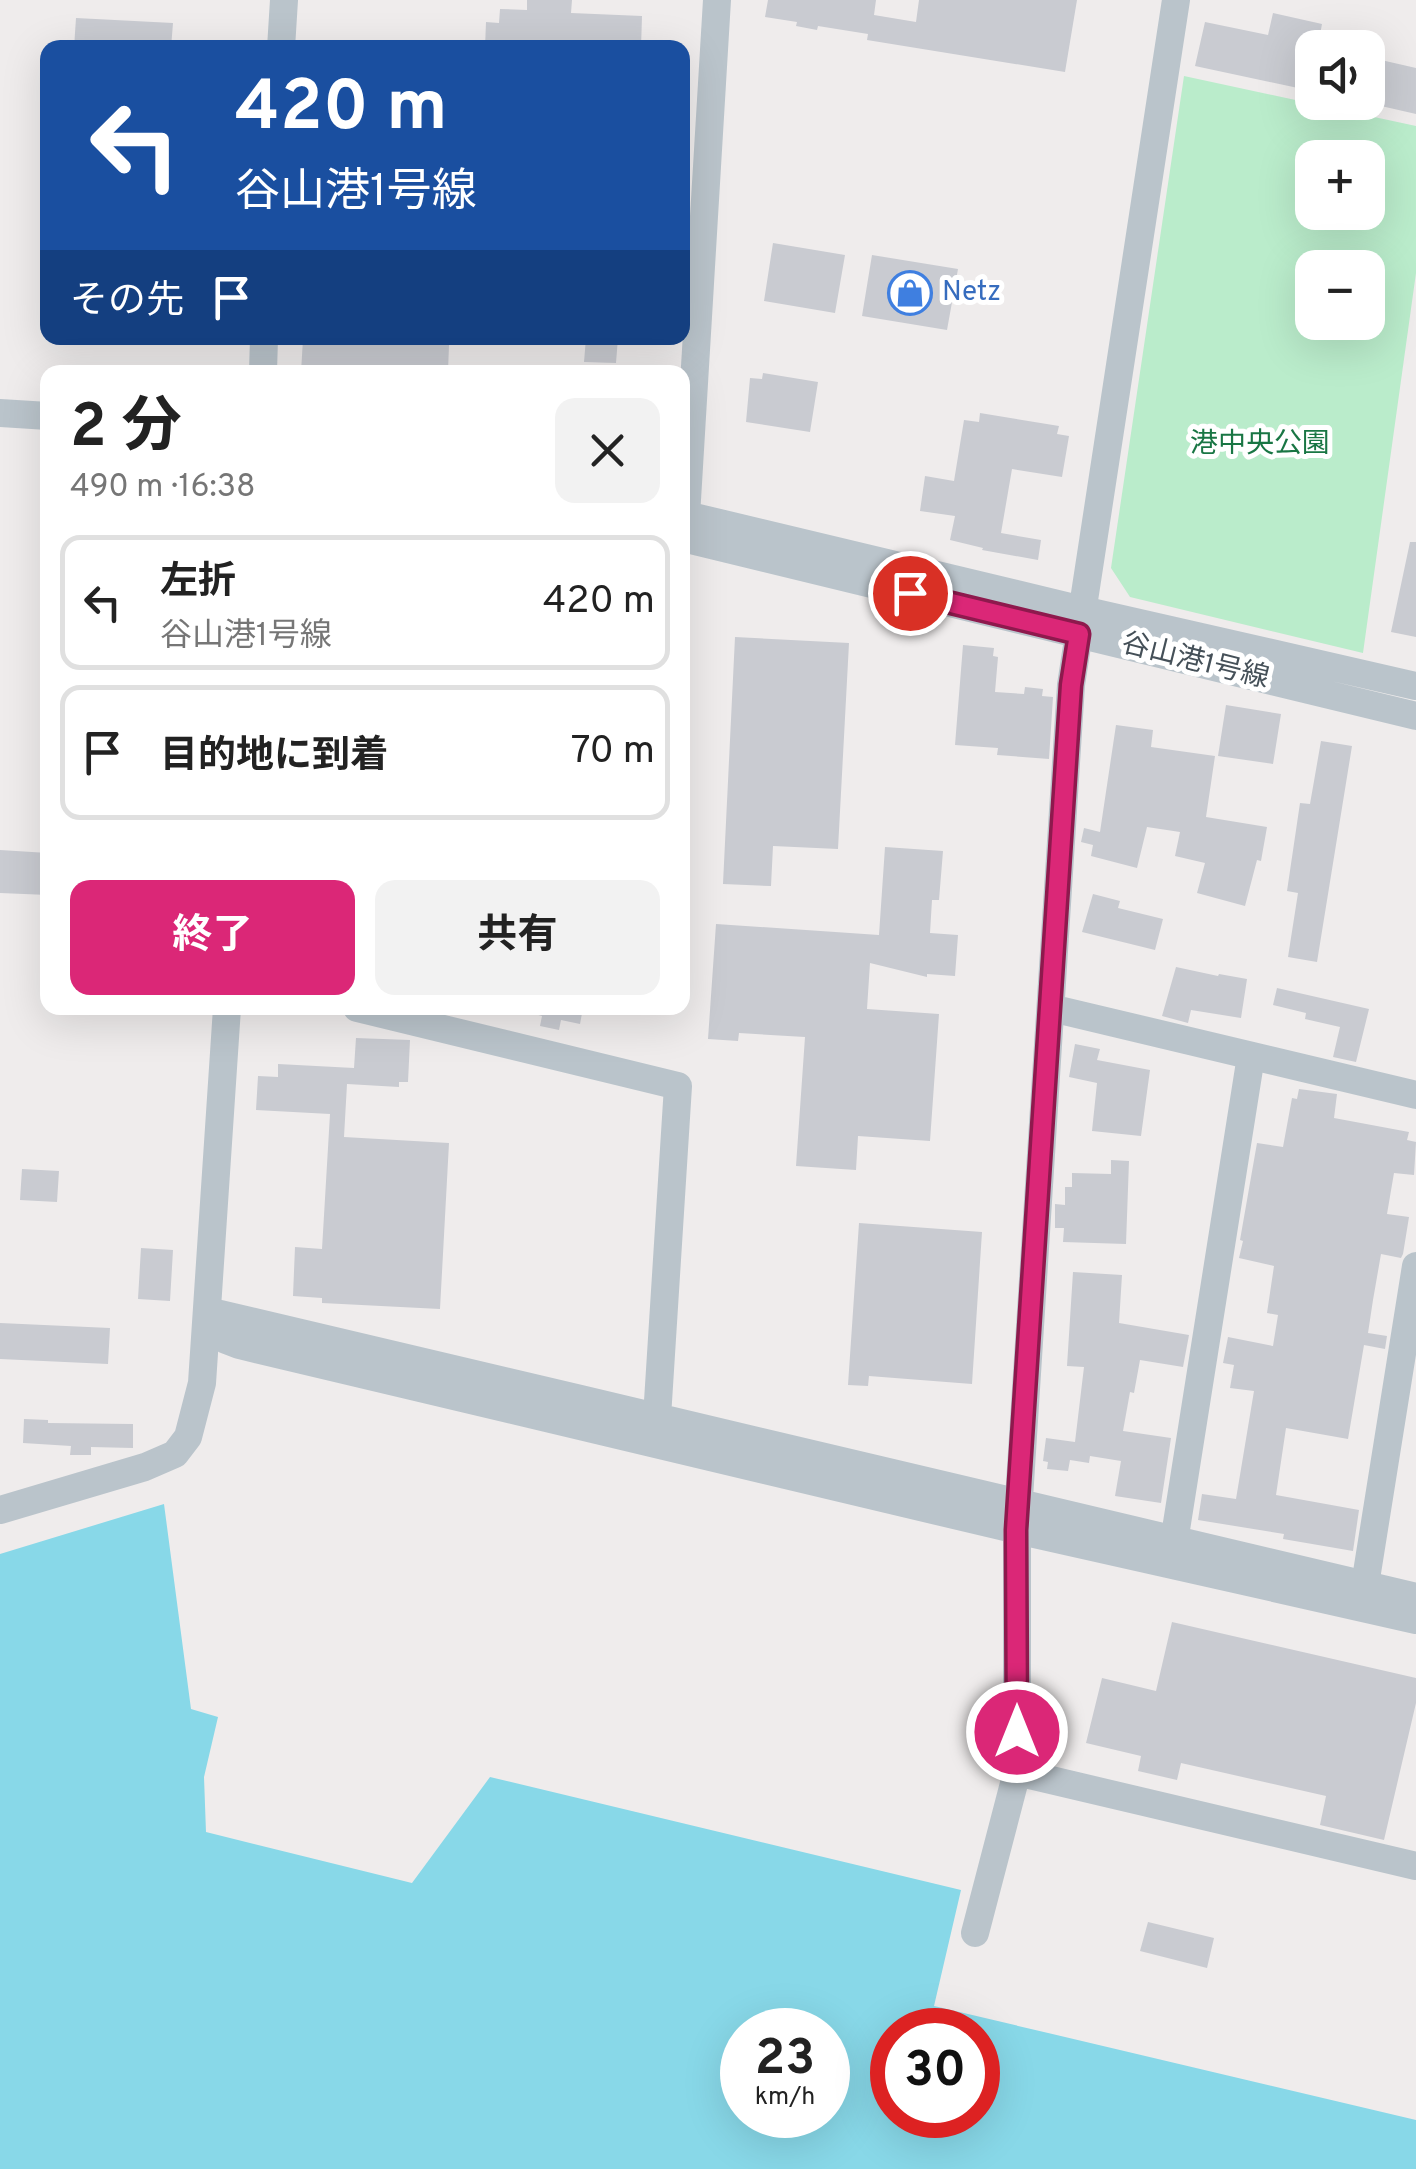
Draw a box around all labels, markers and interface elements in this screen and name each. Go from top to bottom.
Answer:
map controls [1295,30,1385,340]
button: sound [1295,30,1385,120]
text: 420 m [235,66,448,155]
icon: left [70,80,200,210]
button: + [1295,140,1385,230]
text: 谷山港1号線 [235,165,477,222]
button: − [1295,250,1385,340]
icon: arrive [204,270,259,325]
shop icon: Netz [887,270,933,316]
place label: Netz [942,275,1001,311]
text: その先 [70,278,184,327]
text: 2 分 [70,392,182,468]
button: close [555,398,660,503]
park label: 港中央公園 [1190,427,1330,463]
text: 490 m · 16:38 [70,468,256,508]
pin [868,551,953,636]
text: 左折 [160,559,236,608]
icon: arrive [883,566,938,621]
icon: left [75,575,130,630]
text: 420 m [543,578,655,627]
text: 谷山港1号線 [160,617,332,657]
street label: 谷山港1号線 [1118,626,1272,698]
icon: arrive [75,725,130,780]
text: 70 m [571,728,655,777]
text: 目的地に到着 [160,733,388,782]
button: 終了 [70,880,355,995]
button: 共有 [375,880,660,995]
position arrow [965,1680,1069,1784]
speed limit sign: 30 [870,2008,1000,2138]
text: 23 [755,2029,815,2092]
text: km/h [755,2082,815,2114]

